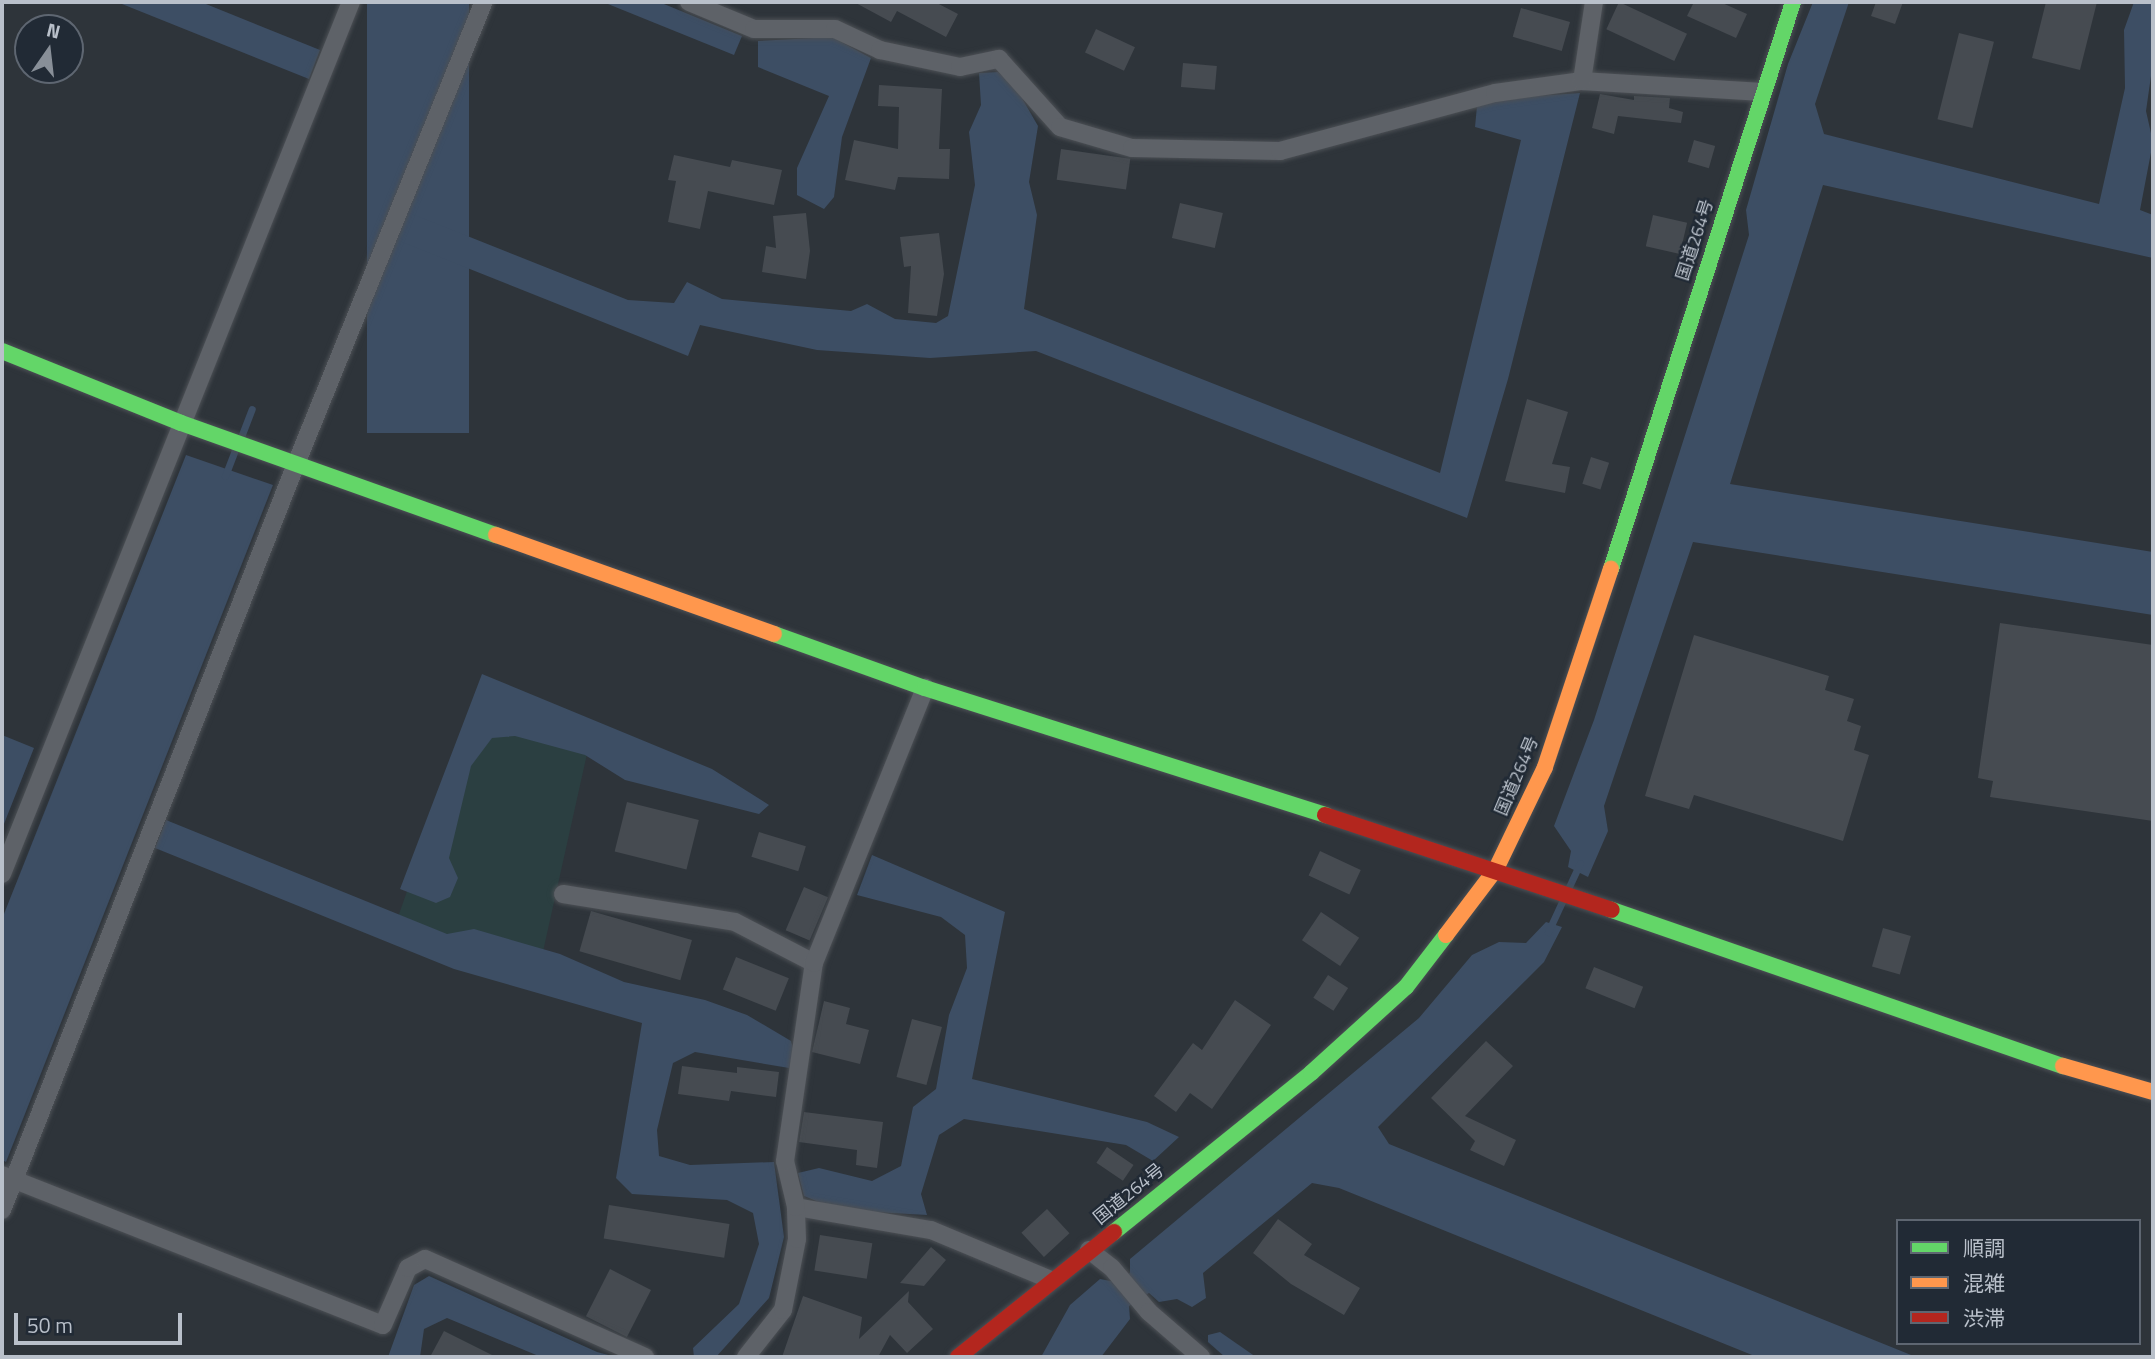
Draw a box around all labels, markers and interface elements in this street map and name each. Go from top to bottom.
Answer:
north arrow [14,14,84,84]
text: N [44,14,64,46]
street label: 国道264号 [1672,197,1718,283]
street label: 国道264号 [1491,733,1543,819]
street label: 国道264号 [1089,1159,1169,1229]
legend [1896,1219,2141,1345]
text: 順調 [1963,1232,2005,1264]
text: 混雑 [1963,1267,2005,1299]
scale bar [18,1300,186,1344]
text: 渋滞 [1963,1302,2005,1334]
text: 50 m [27,1309,73,1341]

